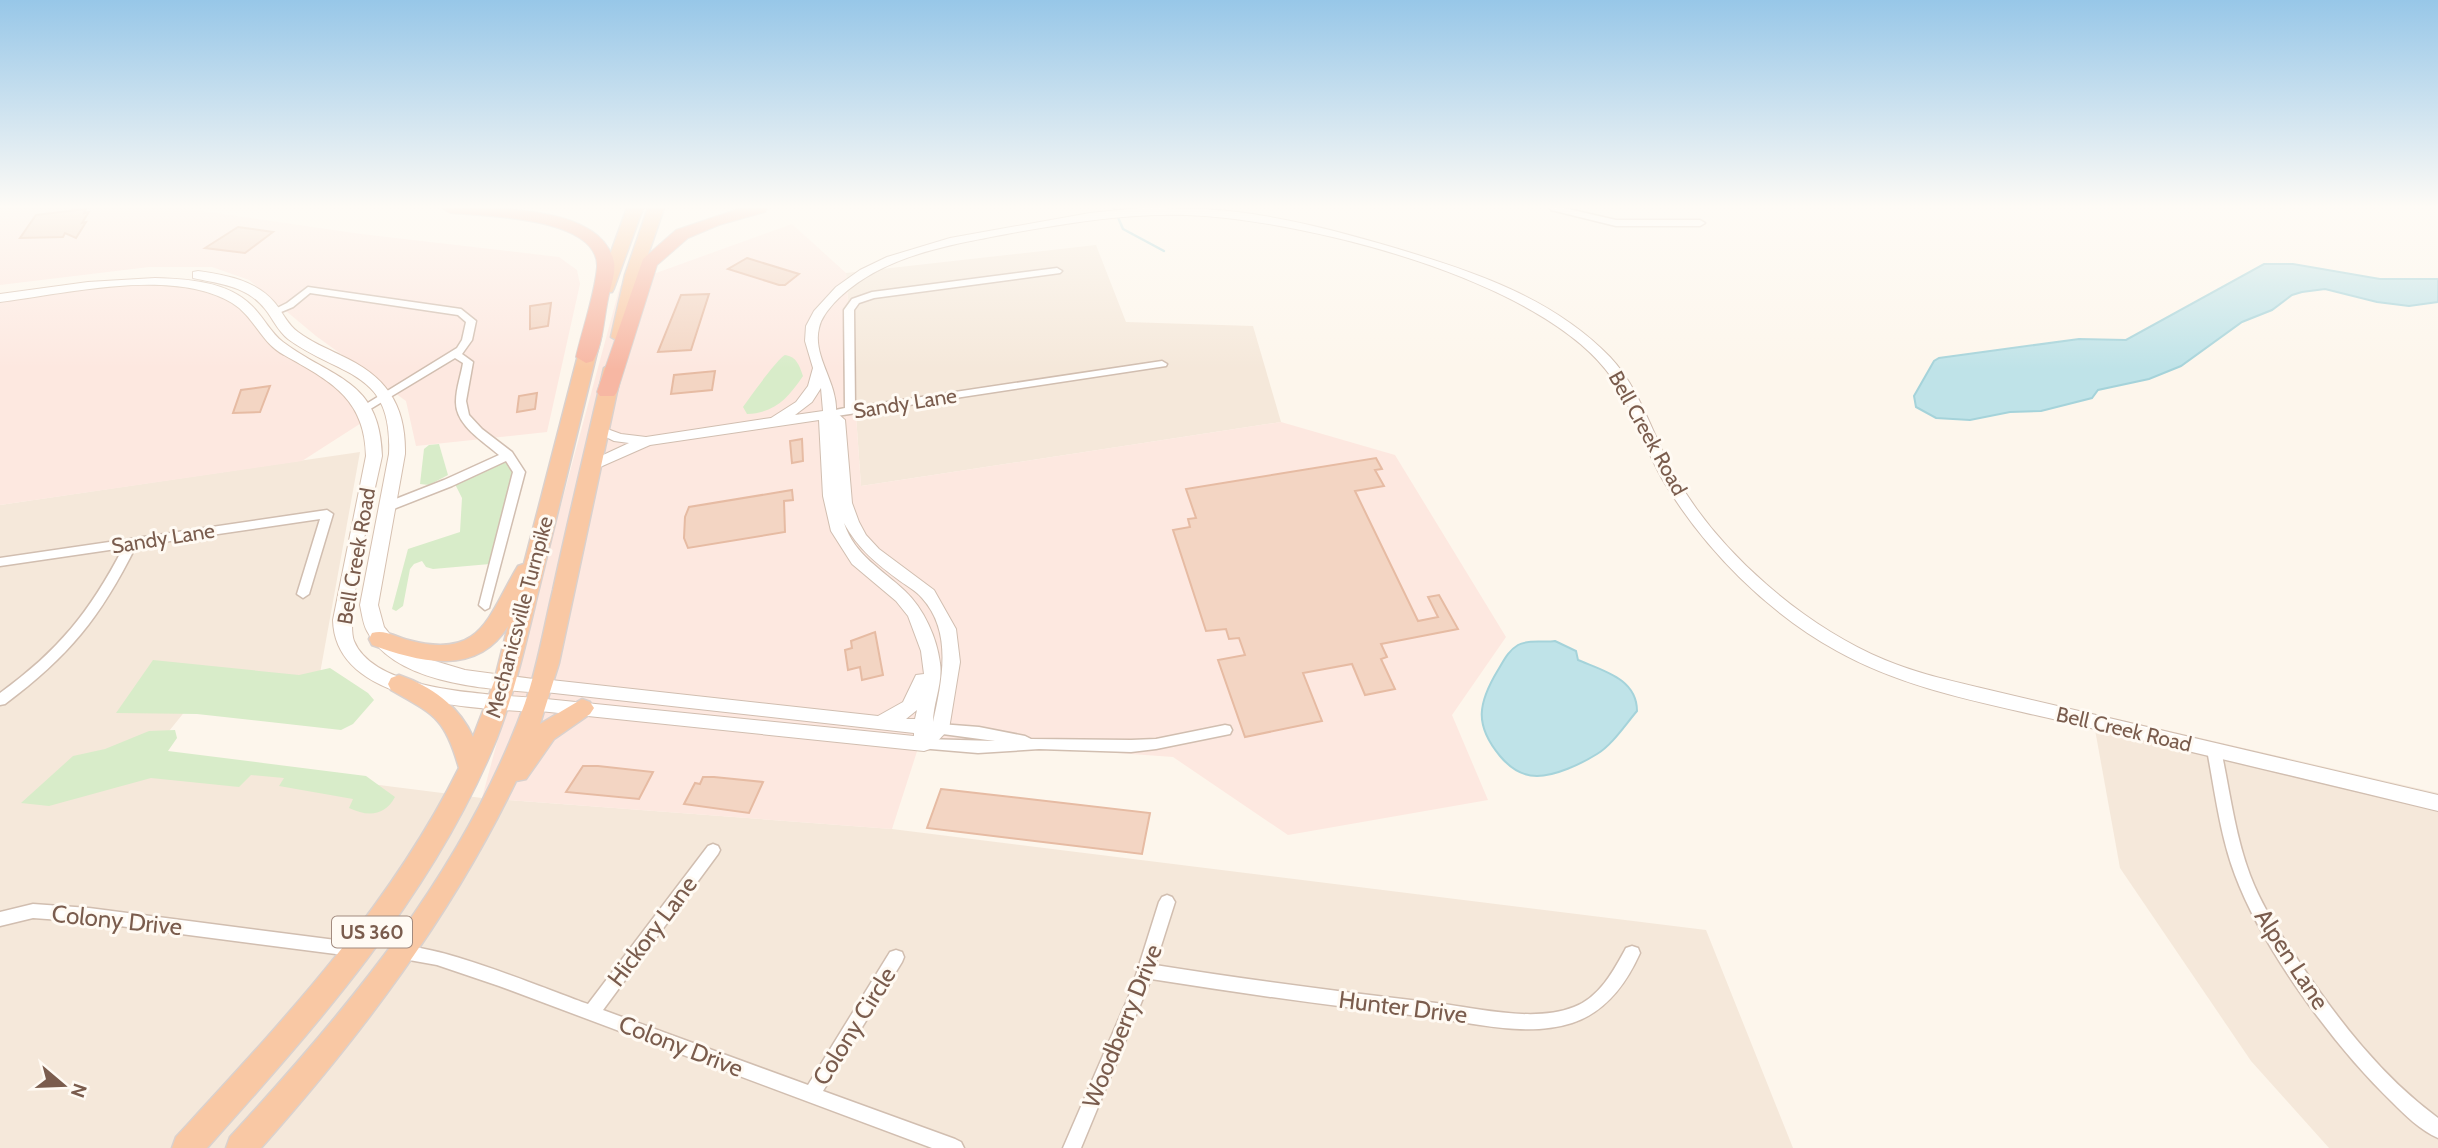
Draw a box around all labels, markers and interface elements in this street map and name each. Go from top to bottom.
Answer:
street label: Bell Creek Road [1604,366,1692,500]
street label: Sandy Lane [852,382,959,423]
street label: Bell Creek Road [332,486,380,626]
street label: Mechanicsville Turnpike [480,513,558,721]
street label: Sandy Lane [110,517,217,558]
street label: Bell Creek Road [2054,701,2194,757]
street label: Hickory Lane [601,870,703,992]
street label: Colony Drive [50,899,184,941]
street label: Alpen Lane [2249,903,2335,1015]
road number: US 360 [332,916,412,948]
street label: Woodberry Drive [1076,940,1168,1112]
street label: Colony Circle [806,962,902,1090]
street label: Hunter Drive [1337,985,1469,1029]
street label: Colony Drive [615,1009,747,1083]
north arrow [28,1050,98,1120]
text: N [66,1080,92,1100]

